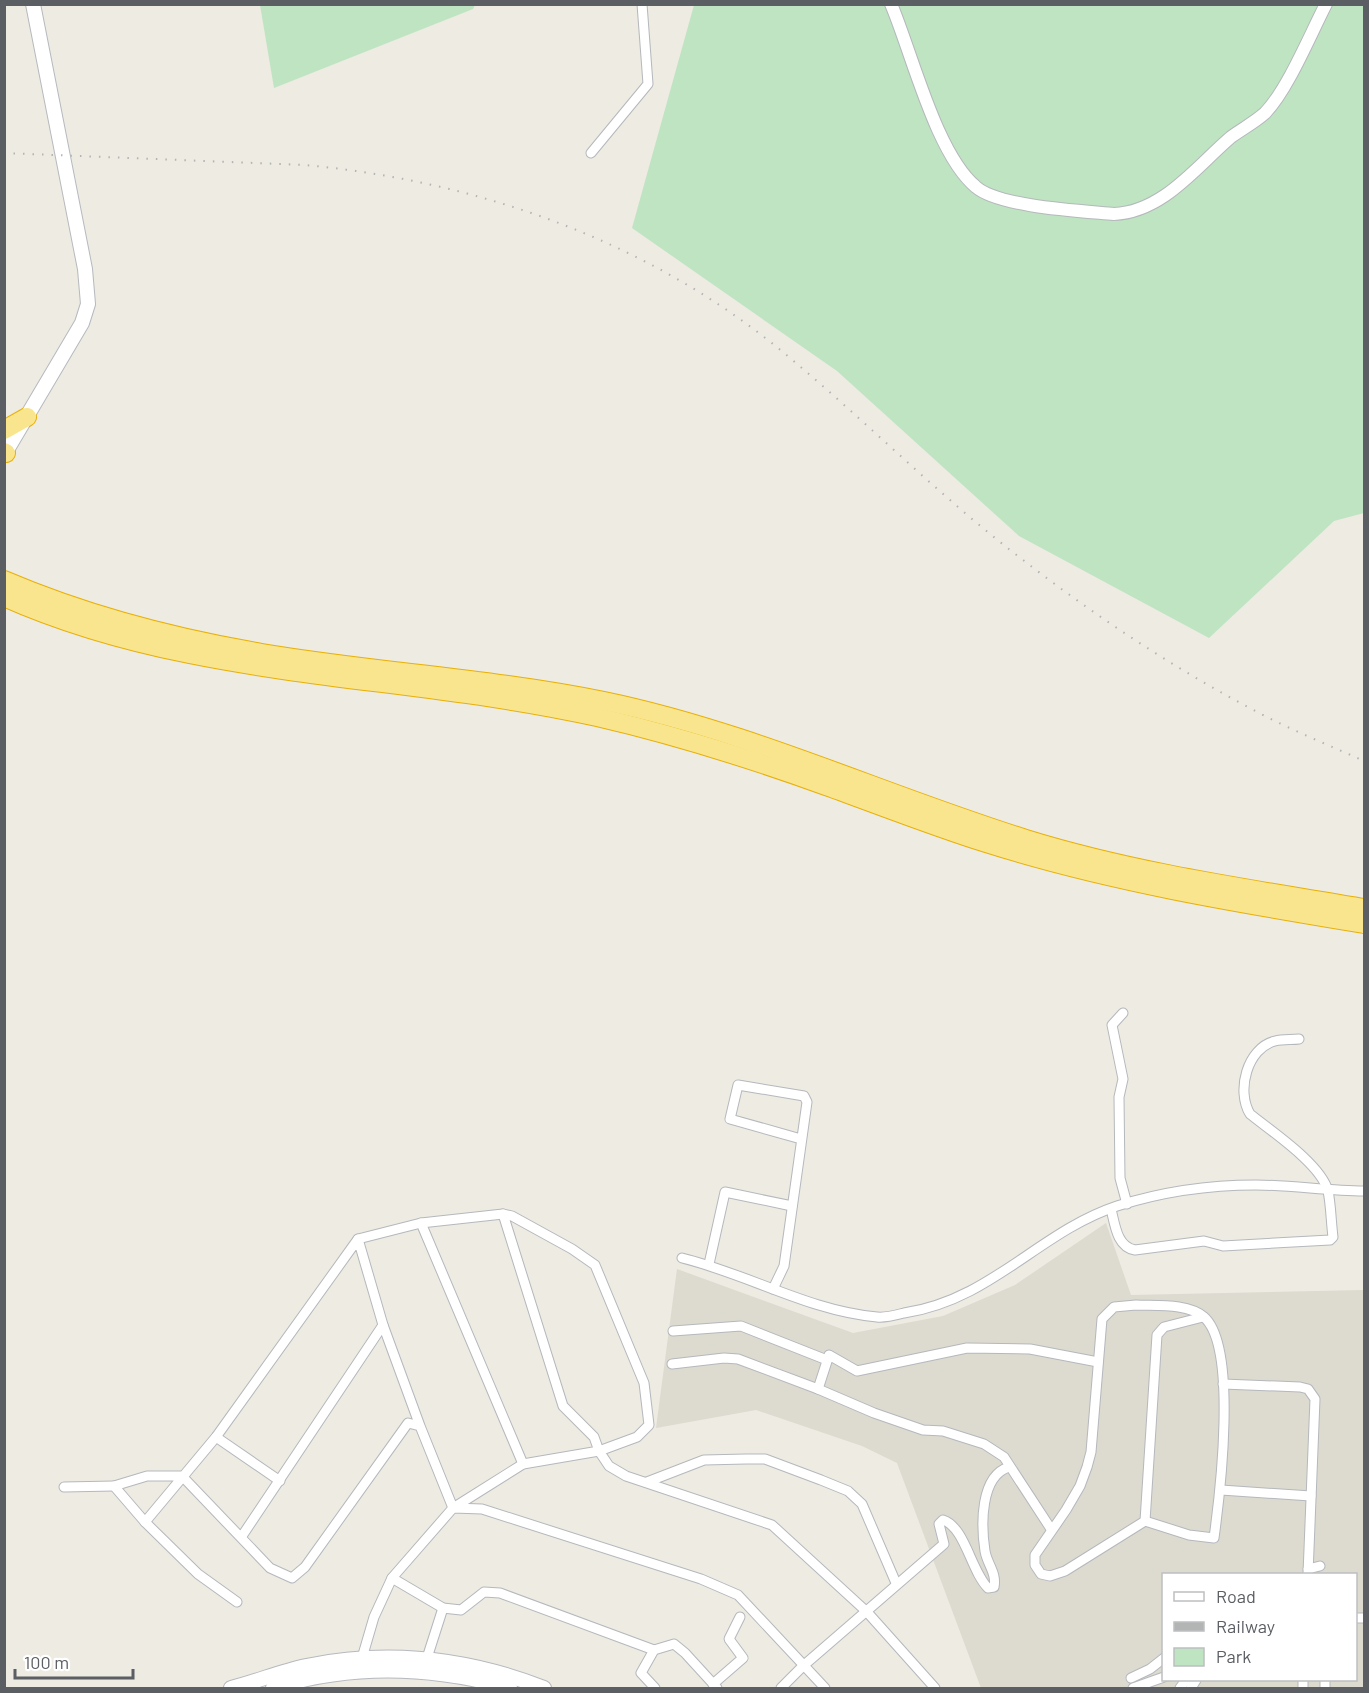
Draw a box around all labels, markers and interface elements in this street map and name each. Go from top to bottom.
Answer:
legend [1162,1573,1357,1681]
text: Road [1216,1585,1256,1607]
text: Railway [1216,1615,1275,1637]
scale bar [15,1642,134,1680]
text: Park [1216,1645,1251,1667]
text: 100 m [24,1651,69,1673]

